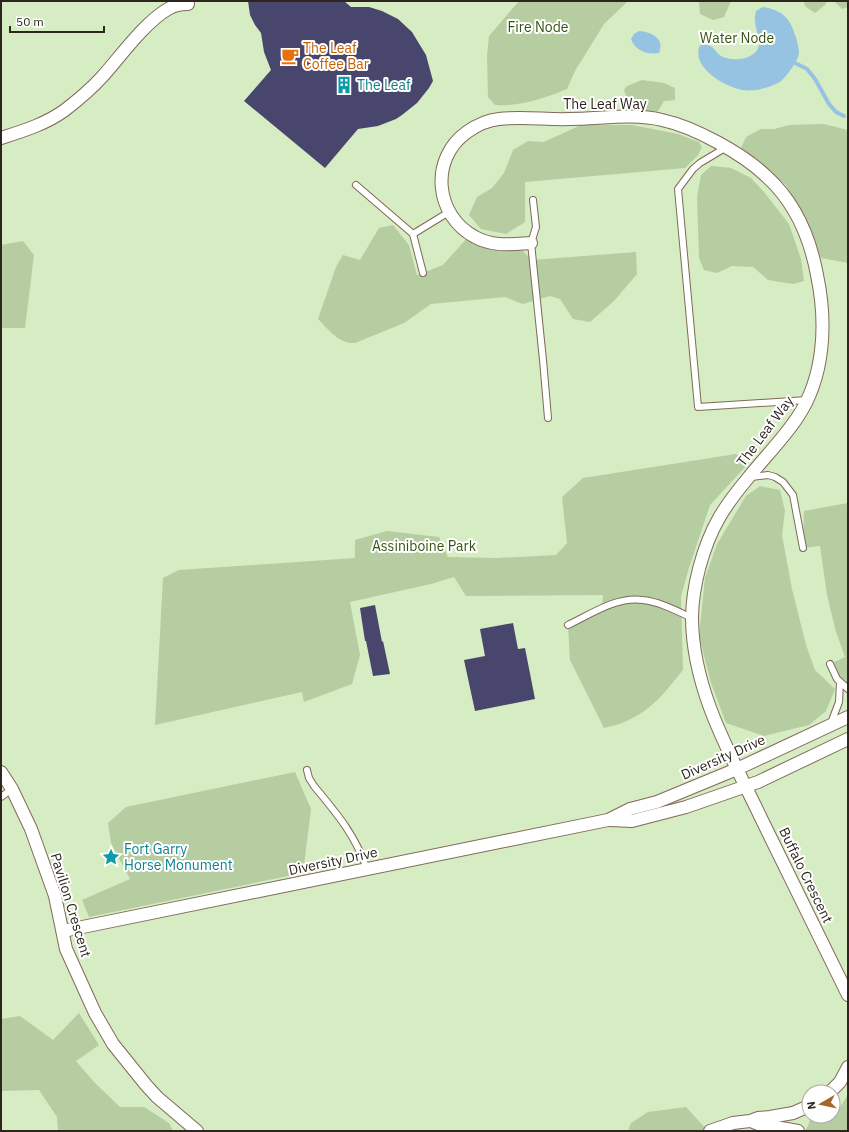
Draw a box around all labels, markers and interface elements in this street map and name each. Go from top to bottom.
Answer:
scale bar [10,8,104,34]
text: 50 m [16,14,44,29]
park label: Fire Node [508,18,569,36]
park label: Water Node [700,29,774,47]
place label: The Leaf Coffee Bar [303,39,369,73]
cafe icon: The Leaf Coffee Bar [280,46,300,66]
building icon: The Leaf [334,75,354,95]
place label: The Leaf [357,76,411,94]
street label: The Leaf Way [563,95,647,113]
street label: The Leaf Way [733,392,797,470]
park label: Assiniboine Park [372,537,477,555]
street label: Diversity Drive [678,730,768,784]
street label: Buffalo Crescent [775,824,837,926]
place label: Fort Garry Horse Monument [124,840,233,874]
street label: Diversity Drive [287,843,379,879]
place icon: Fort Garry Horse Monument [101,847,121,867]
street label: Pavilion Crescent [47,851,95,959]
north arrow [801,1084,841,1124]
text: N [804,1101,819,1111]

